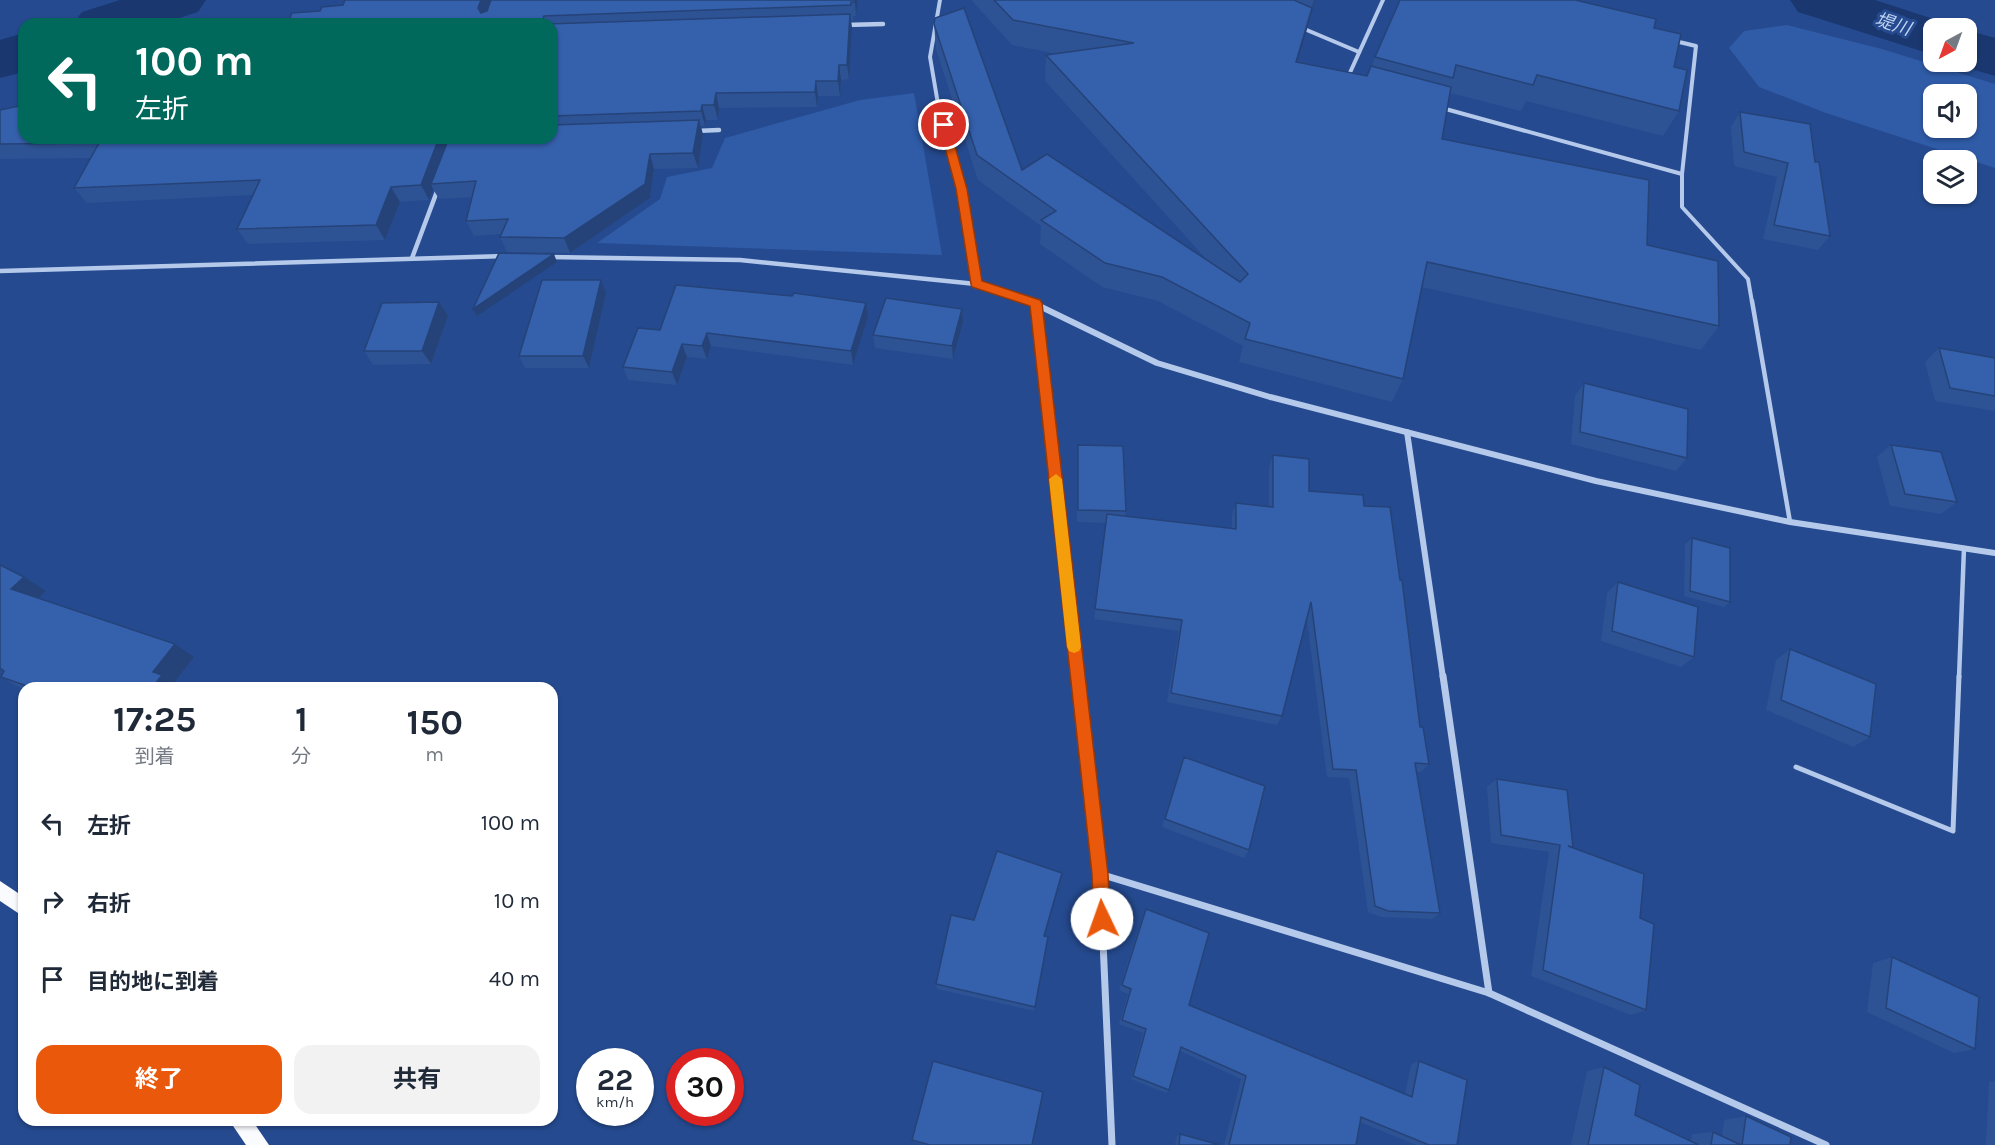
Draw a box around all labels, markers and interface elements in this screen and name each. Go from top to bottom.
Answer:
water label: 堤川 [1872,8,1915,41]
north arrow [1923,18,1977,72]
map controls [1923,18,1977,204]
text: 100 m [135,36,254,86]
icon: left [36,42,114,120]
button: sound [1923,84,1977,138]
text: 左折 [135,93,189,125]
pin [918,99,969,150]
icon: arrive [927,108,960,141]
button: layers [1923,150,1977,204]
text: 17:25 [113,698,196,740]
text: 1 [295,698,308,740]
text: 150 [406,701,463,743]
text: m [425,743,444,766]
text: 到着 [135,745,175,768]
text: 分 [291,745,311,768]
icon: left [36,807,69,840]
text: 100 m [481,810,540,836]
text: 左折 [87,813,131,839]
icon: right [36,885,69,918]
position arrow [1070,887,1134,951]
text: 10 m [494,888,540,914]
text: 右折 [87,891,131,917]
icon: arrive [36,963,69,996]
text: 40 m [489,966,540,992]
text: 目的地に到着 [87,969,219,995]
button: 終了 [36,1045,282,1114]
button: 共有 [294,1045,540,1114]
speed limit sign: 30 [666,1048,744,1126]
text: 22 [597,1062,633,1098]
text: km/h [596,1093,634,1111]

